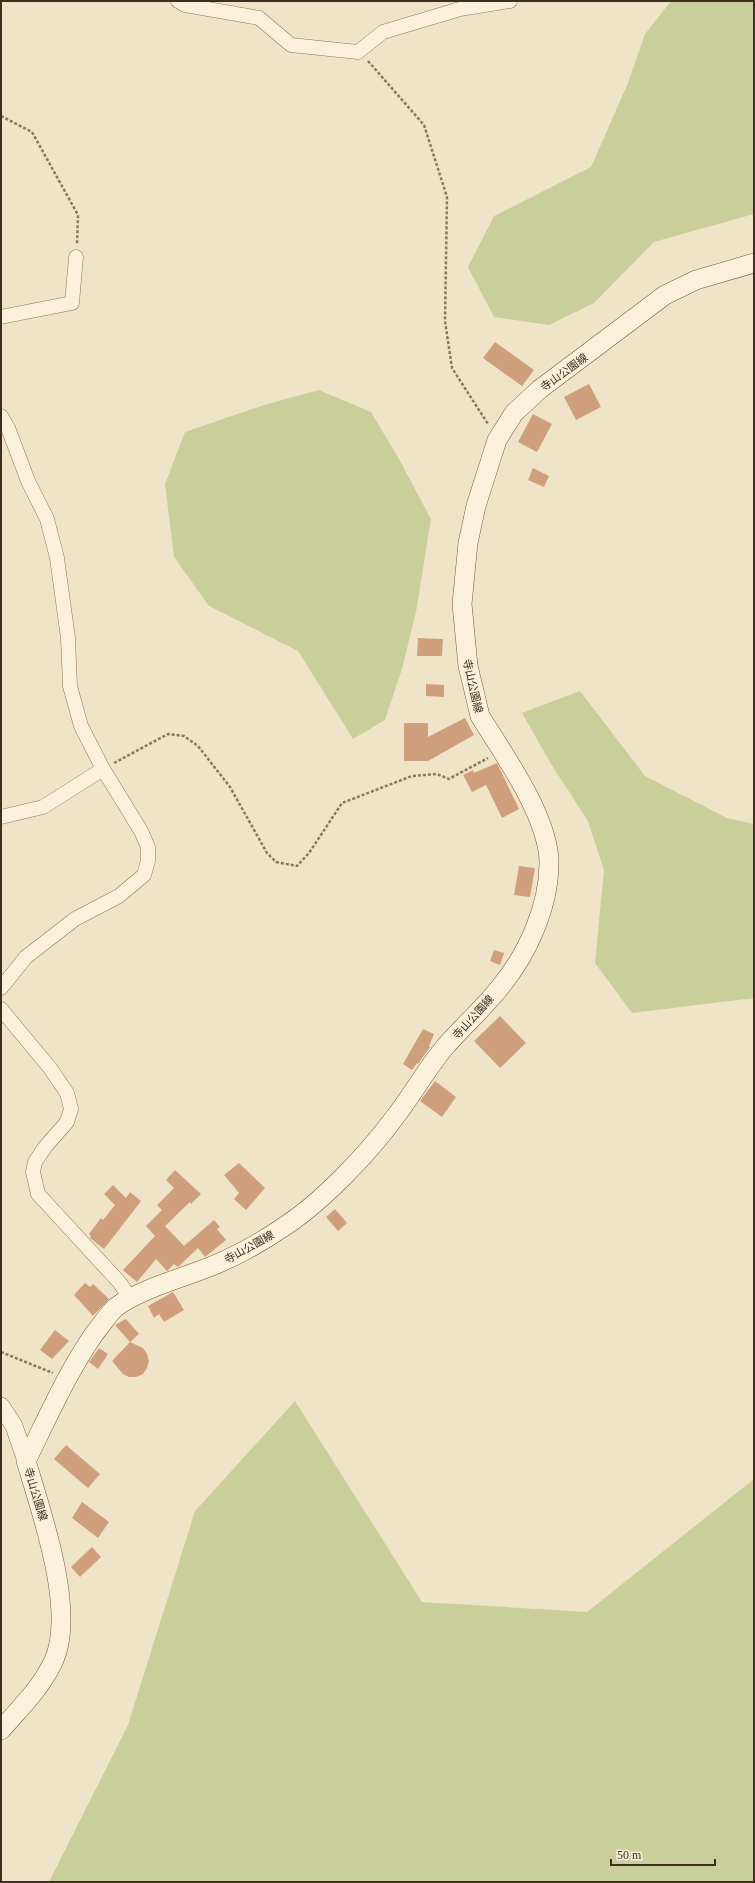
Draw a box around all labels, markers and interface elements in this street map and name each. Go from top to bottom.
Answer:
street label: 寺山公園線 [538,351,590,393]
street label: 寺山公園線 [461,658,485,714]
street label: 寺山公園線 [450,993,496,1041]
street label: 寺山公園線 [222,1228,276,1266]
street label: 寺山公園線 [22,1466,50,1522]
scale bar [611,1841,715,1867]
text: 50 m [617,1848,642,1862]

